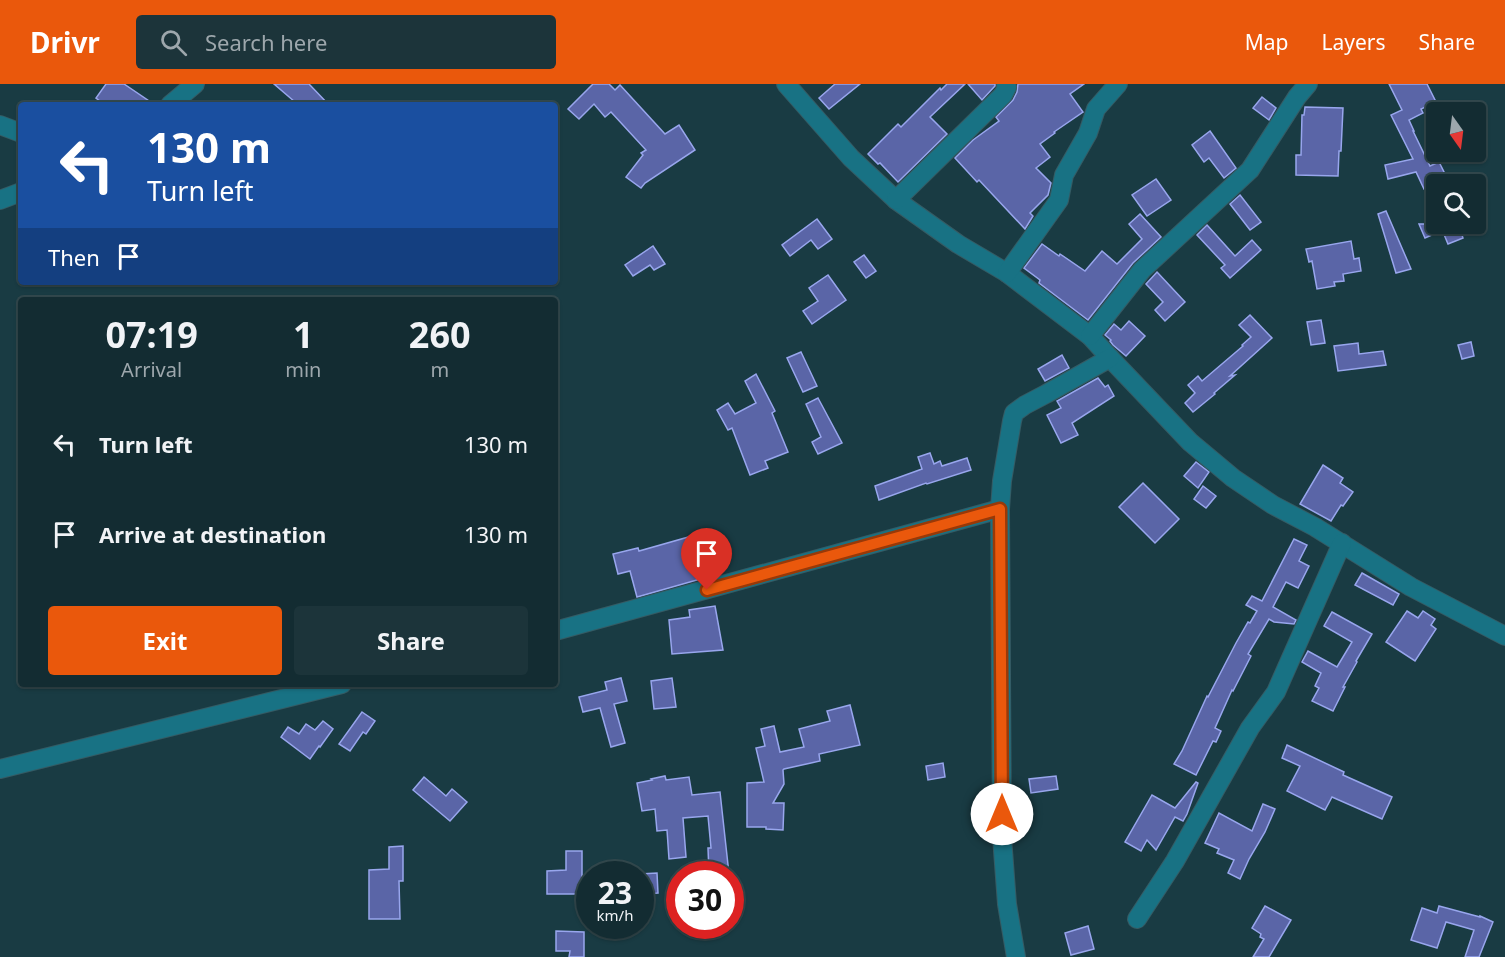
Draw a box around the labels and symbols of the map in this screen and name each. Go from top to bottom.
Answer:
north arrow [1426,102,1486,162]
pin [681,528,732,590]
position arrow [970,782,1034,846]
speed limit sign: 30 [666,861,744,939]

